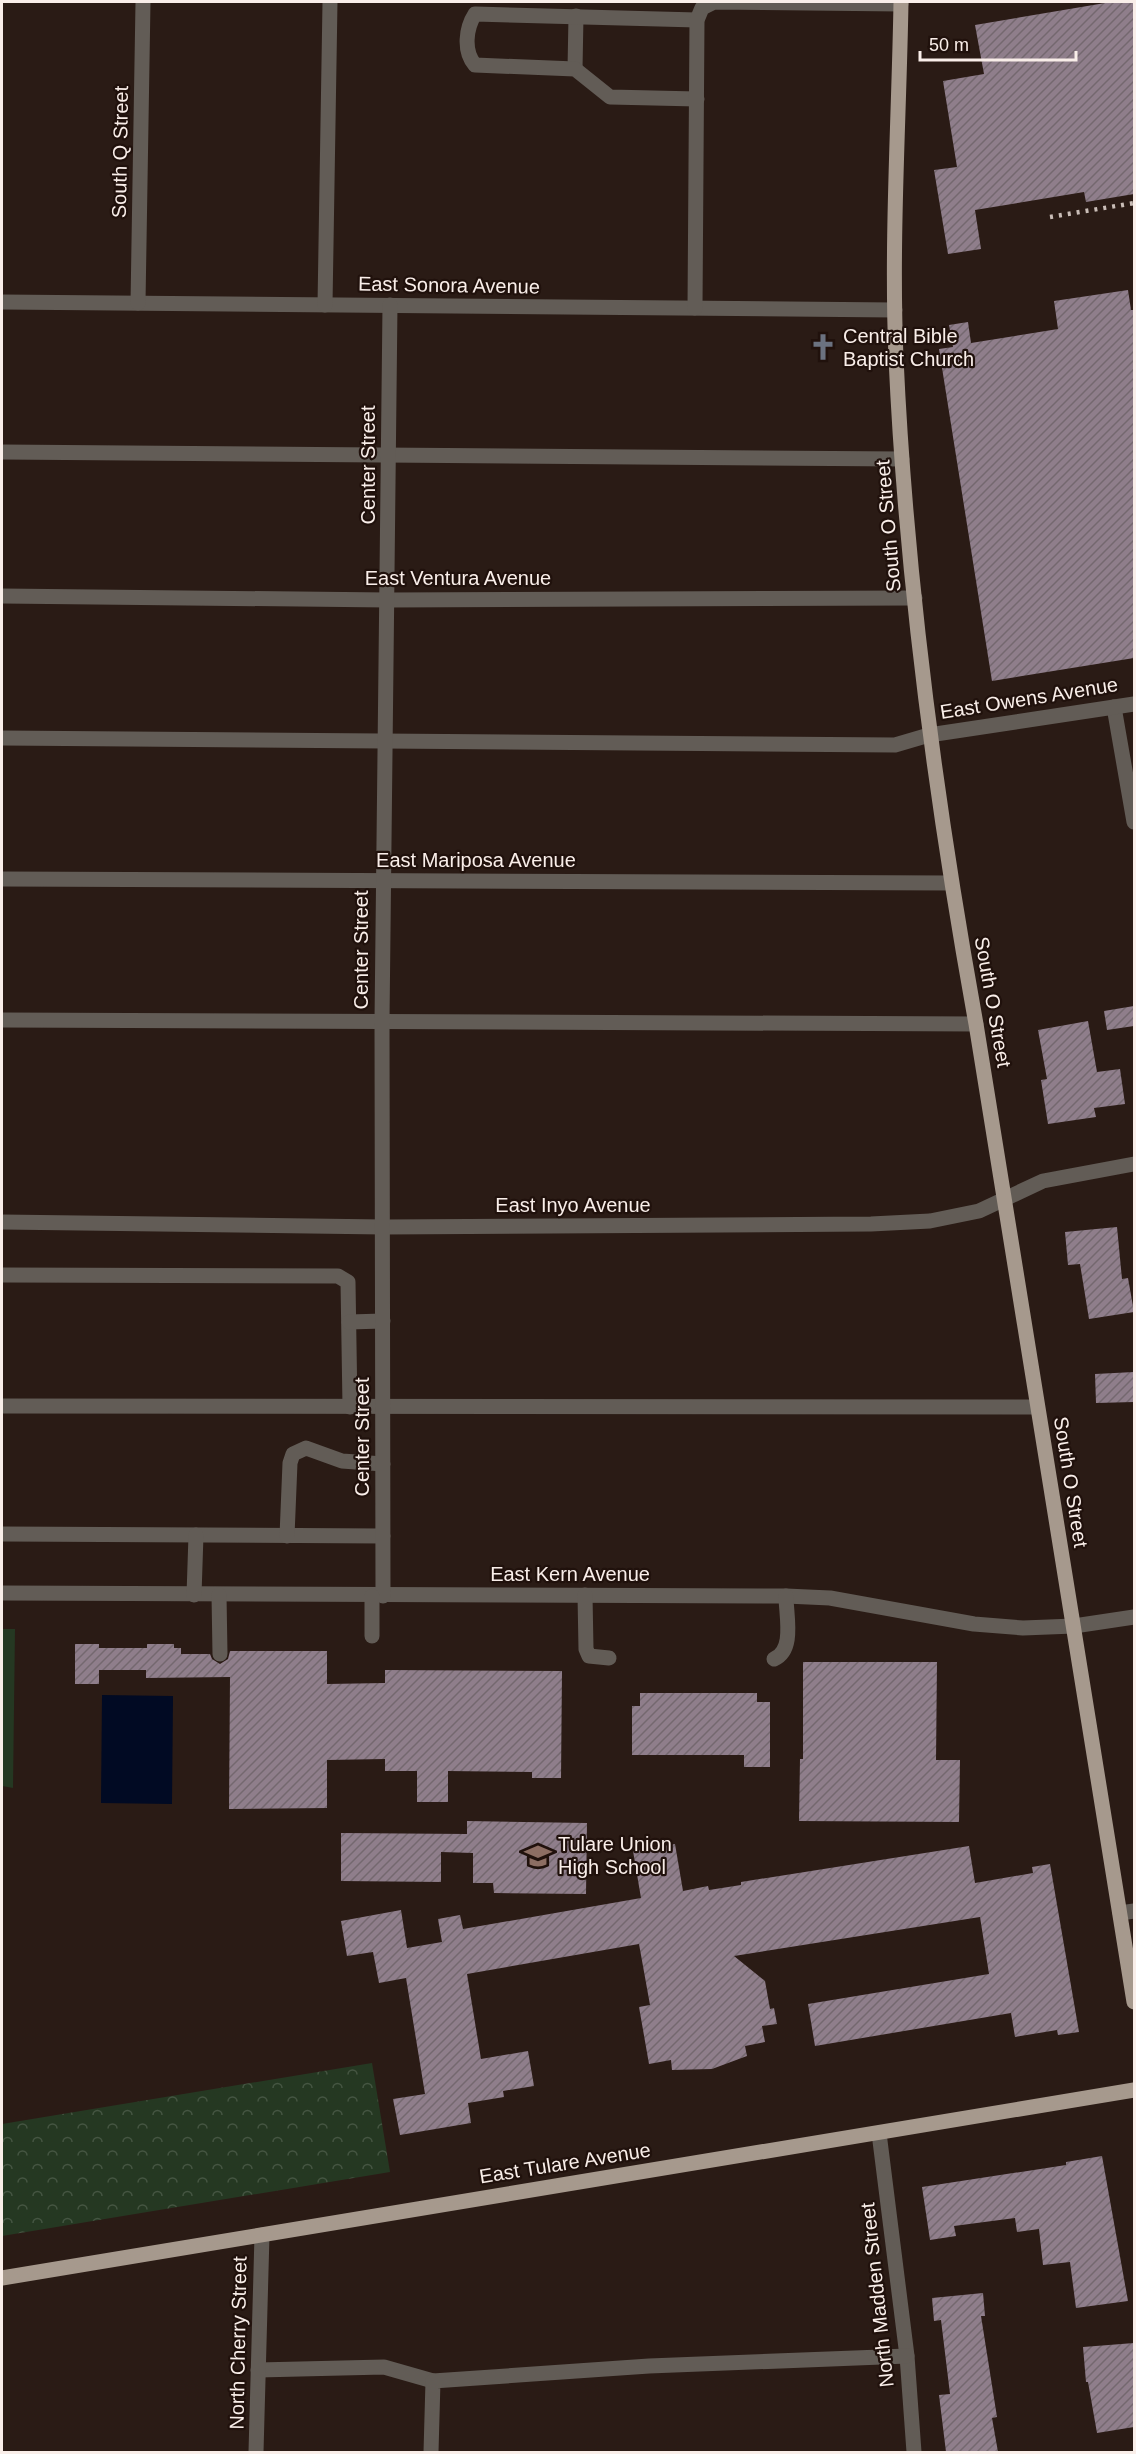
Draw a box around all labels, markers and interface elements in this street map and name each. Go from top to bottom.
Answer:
scale bar [920,24,1076,62]
text: 50 m [929,35,969,55]
street label: South Q Street [108,85,132,218]
street label: East Sonora Avenue [358,272,540,298]
place label: Central Bible Baptist Church [843,325,974,370]
church icon: Central Bible Baptist Church [808,332,838,362]
street label: Center Street [357,405,379,524]
street label: South O Street [871,459,905,593]
street label: East Ventura Avenue [365,567,551,589]
street label: East Owens Avenue [939,673,1119,723]
street label: East Mariposa Avenue [376,849,576,871]
street label: Center Street [350,890,372,1009]
street label: South O Street [971,935,1015,1069]
street label: East Inyo Avenue [495,1194,651,1216]
street label: Center Street [351,1377,373,1496]
street label: South O Street [1050,1415,1092,1549]
street label: East Kern Avenue [490,1563,650,1585]
place label: Tulare Union High School [558,1833,672,1878]
school or university icon: Tulare Union High School [523,1841,553,1871]
street label: East Tulare Avenue [478,2139,652,2187]
street label: North Madden Street [856,2201,898,2388]
street label: North Cherry Street [225,2256,251,2430]

